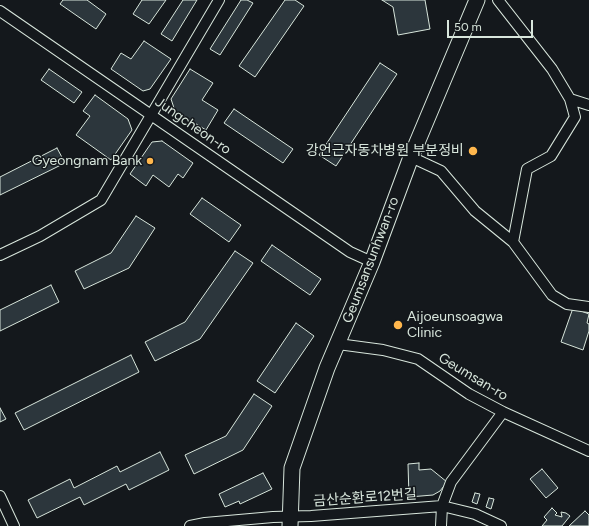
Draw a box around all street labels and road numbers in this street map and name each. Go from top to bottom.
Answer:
street label: Jungcheon-ro [152,94,234,158]
street label: Geumsansunhwan-ro [339,195,403,325]
street label: Geumsan-ro [435,350,511,404]
street label: 금산순환로12번길 [313,486,417,510]

